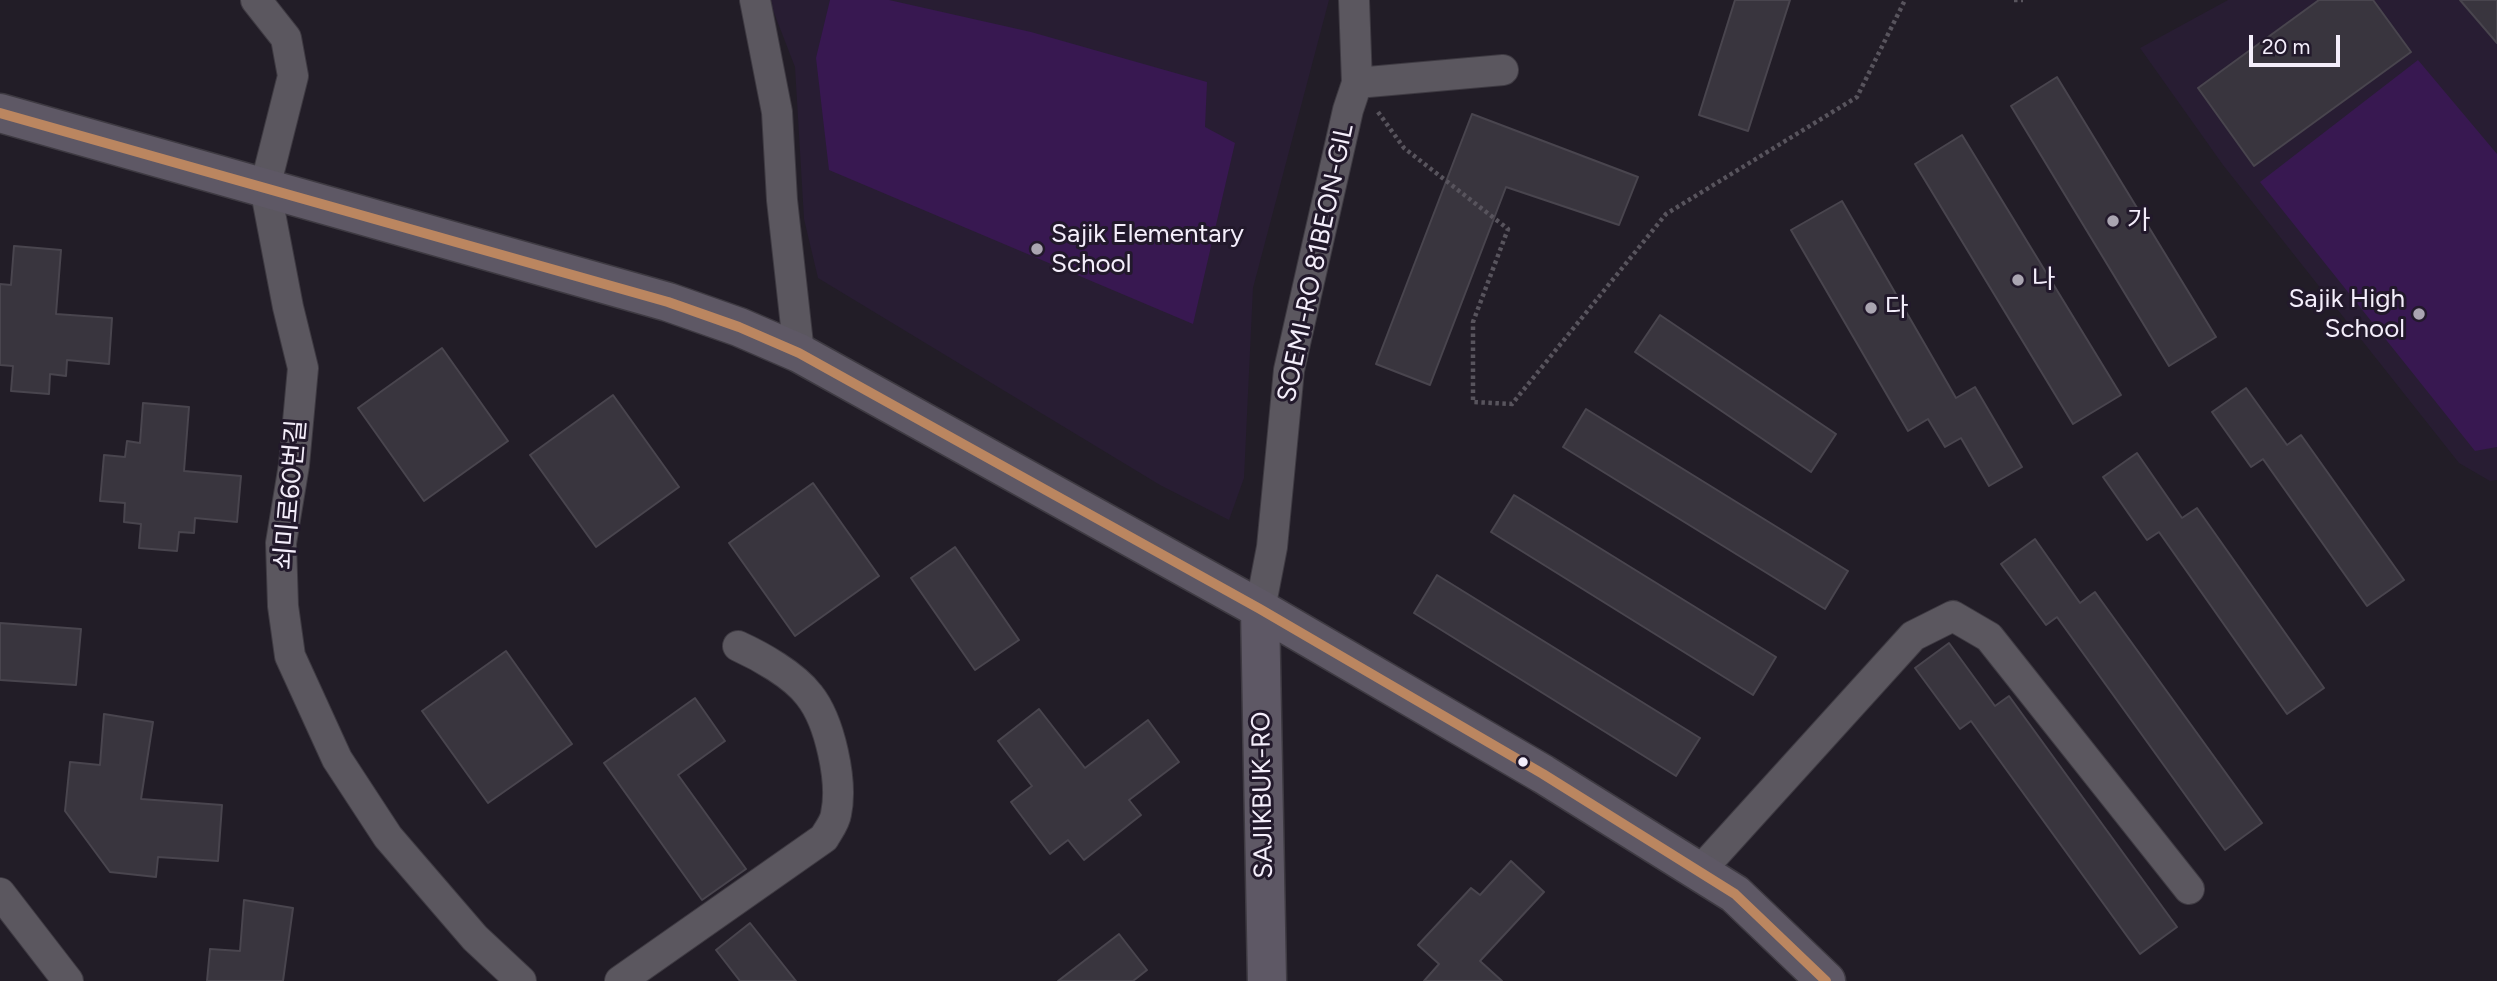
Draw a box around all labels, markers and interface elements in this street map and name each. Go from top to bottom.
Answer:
scale bar [2252,21,2343,65]
text: 20 m [2262,34,2310,59]
street label: SOEMI-RO 81BEON-GIL [1271,121,1361,405]
place label: 가 [2127,205,2151,237]
marker: 가 [2105,213,2121,229]
place label: Sajik Elementary School [1051,218,1244,280]
marker: Sajik Elementary School [1029,241,1045,257]
place label: 나 [2032,264,2056,296]
marker: 나 [2010,272,2026,288]
place label: Sajik High School [2288,283,2405,344]
place label: 다 [1885,292,1909,324]
marker: 다 [1863,300,1879,316]
marker: Sajik High School [2411,306,2427,322]
street label: 쇠미로60번길 [269,418,313,572]
street label: SAJIKBUK-RO [1246,711,1280,879]
unlabelled marker [1516,755,1530,769]

